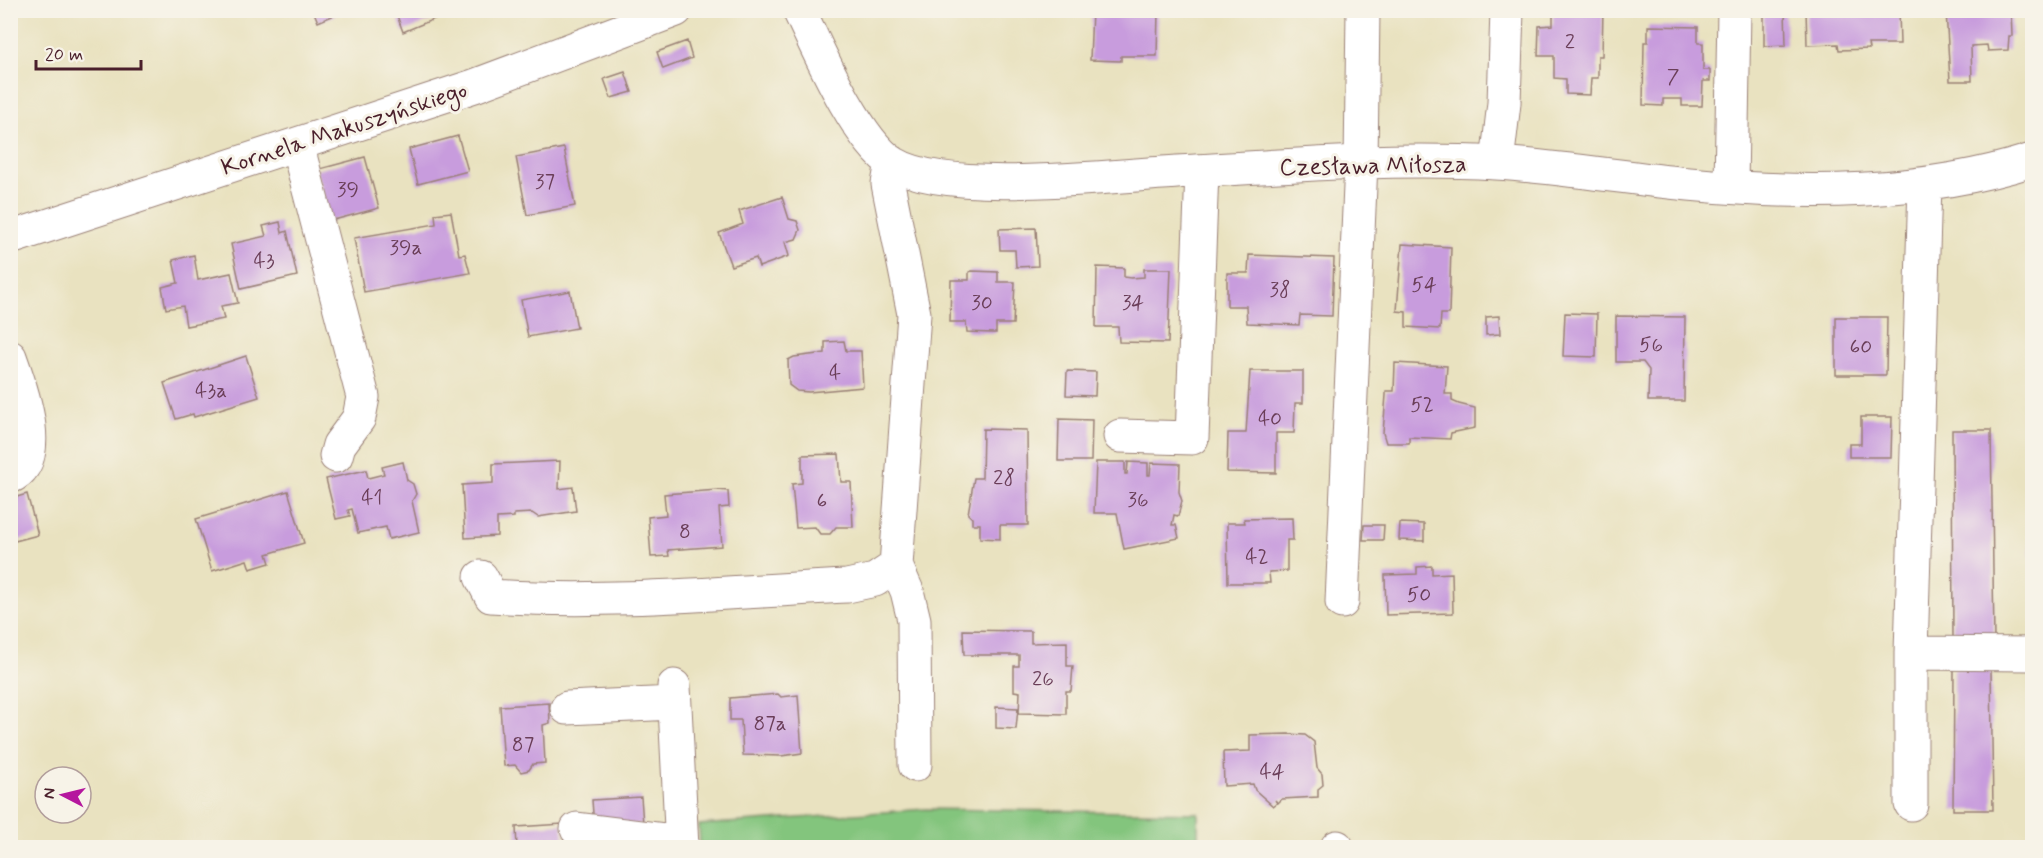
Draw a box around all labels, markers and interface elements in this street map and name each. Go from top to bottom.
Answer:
house number: 2 [1565,28,1575,56]
scale bar [36,33,141,71]
text: 20 m [45,43,83,67]
house number: 7 [1667,63,1680,91]
street label: Kornela Makuszyńskiego [217,75,472,186]
street label: Czesława Miłosza [1279,149,1467,184]
house number: 37 [535,168,555,196]
house number: 39 [337,176,359,204]
house number: 39a [390,234,422,262]
house number: 43 [253,247,275,275]
house number: 54 [1411,271,1437,299]
house number: 38 [1270,276,1291,304]
house number: 30 [971,289,993,317]
house number: 34 [1122,289,1144,317]
house number: 56 [1639,331,1663,359]
house number: 60 [1850,333,1872,361]
house number: 4 [829,359,841,387]
house number: 43a [195,377,227,405]
house number: 52 [1410,391,1434,419]
house number: 40 [1258,405,1282,433]
house number: 28 [993,464,1015,492]
house number: 41 [361,484,383,512]
house number: 36 [1127,486,1149,514]
house number: 6 [817,487,827,515]
house number: 8 [679,518,691,546]
house number: 42 [1245,543,1269,571]
house number: 50 [1407,581,1431,609]
house number: 26 [1032,665,1054,693]
house number: 87a [753,710,787,738]
house number: 87 [512,731,534,759]
house number: 44 [1260,758,1285,786]
north arrow [33,765,93,825]
text: N [39,787,61,800]

